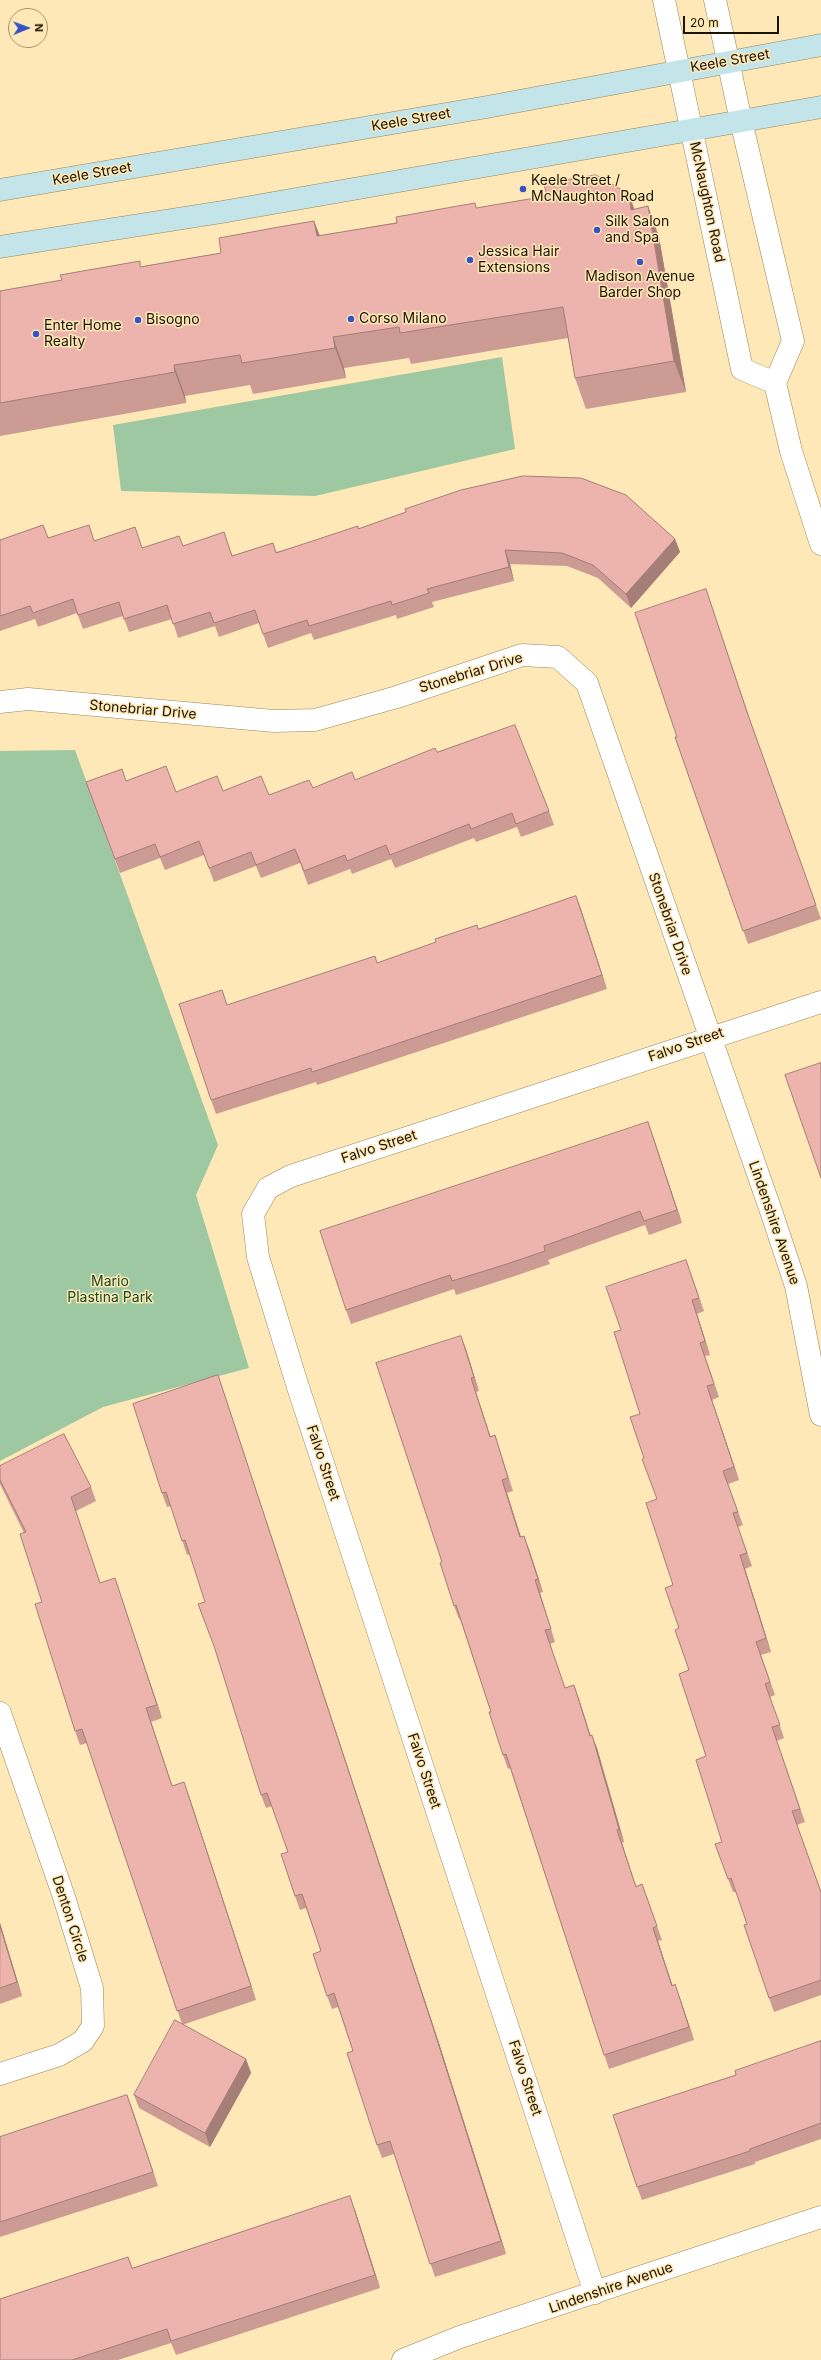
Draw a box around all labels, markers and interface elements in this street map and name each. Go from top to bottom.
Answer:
north arrow [8,8,48,48]
scale bar [685,8,781,34]
text: 20 m [690,15,719,30]
text: N [32,23,46,32]
street label: Keele Street [689,46,771,76]
street label: Keele Street [370,105,452,135]
street label: McNaughton Road [686,140,728,264]
street label: Keele Street [51,159,133,189]
place label: Keele Street / McNaughton Road [531,173,654,206]
marker: Keele Street / McNaughton Road [518,184,528,194]
place label: Silk Salon and Spa [605,214,669,246]
marker: Silk Salon and Spa [592,225,602,235]
place label: Jessica Hair Extensions [478,244,559,276]
marker: Jessica Hair Extensions [465,255,475,265]
marker: Madison Avenue Barder Shop [635,257,645,267]
place label: Madison Avenue Barder Shop [585,269,695,302]
place label: Corso Milano [359,311,447,327]
place label: Bisogno [146,312,200,328]
marker: Corso Milano [346,314,356,324]
marker: Bisogno [133,315,143,325]
place label: Enter Home Realty [44,318,122,350]
marker: Enter Home Realty [31,329,41,339]
street label: Stonebriar Drive [417,649,525,697]
street label: Stonebriar Drive [89,697,197,723]
street label: Stonebriar Drive [645,870,695,978]
street label: Falvo Street [646,1024,726,1066]
street label: Falvo Street [339,1127,419,1167]
street label: Lindenshire Avenue [745,1159,803,1287]
park label: Mario Plastina Park [67,1274,153,1306]
street label: Falvo Street [303,1423,343,1503]
street label: Falvo Street [404,1731,444,1811]
street label: Denton Circle [48,1874,92,1964]
street label: Falvo Street [505,2038,545,2118]
street label: Lindenshire Avenue [547,2259,675,2317]

